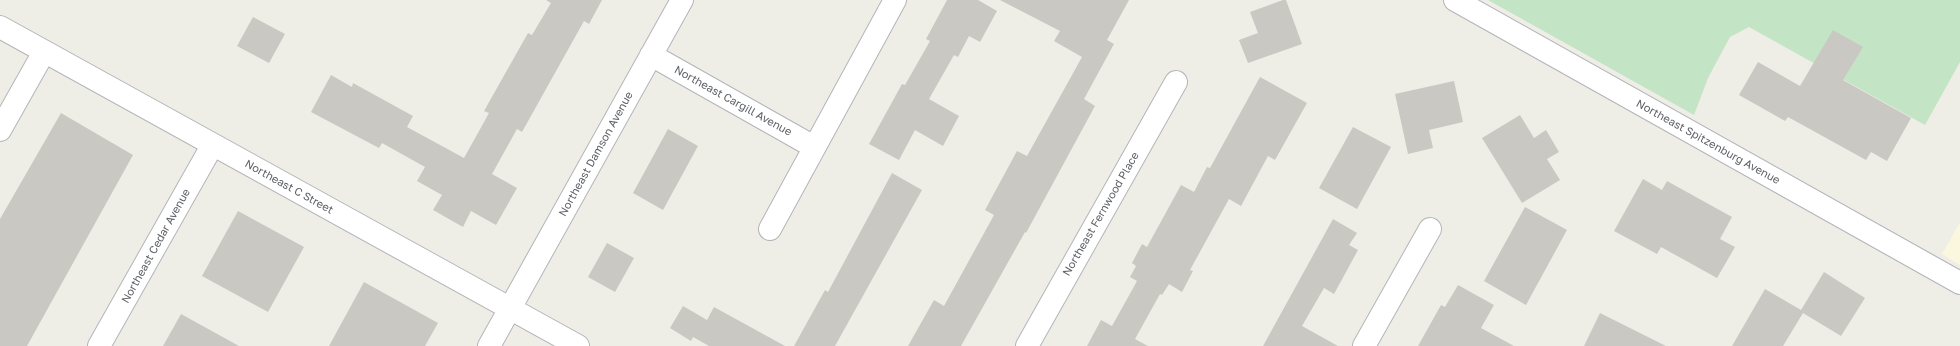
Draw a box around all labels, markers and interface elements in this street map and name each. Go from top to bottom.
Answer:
street label: Northeast Cargill Avenue [672,63,794,139]
street label: Northeast Damson Avenue [556,89,636,219]
street label: Northeast Spitzenburg Avenue [1634,97,1782,187]
street label: Northeast Fernwood Place [1060,150,1142,278]
street label: Northeast C Street [243,157,335,217]
street label: Northeast Cedar Avenue [119,186,193,306]

